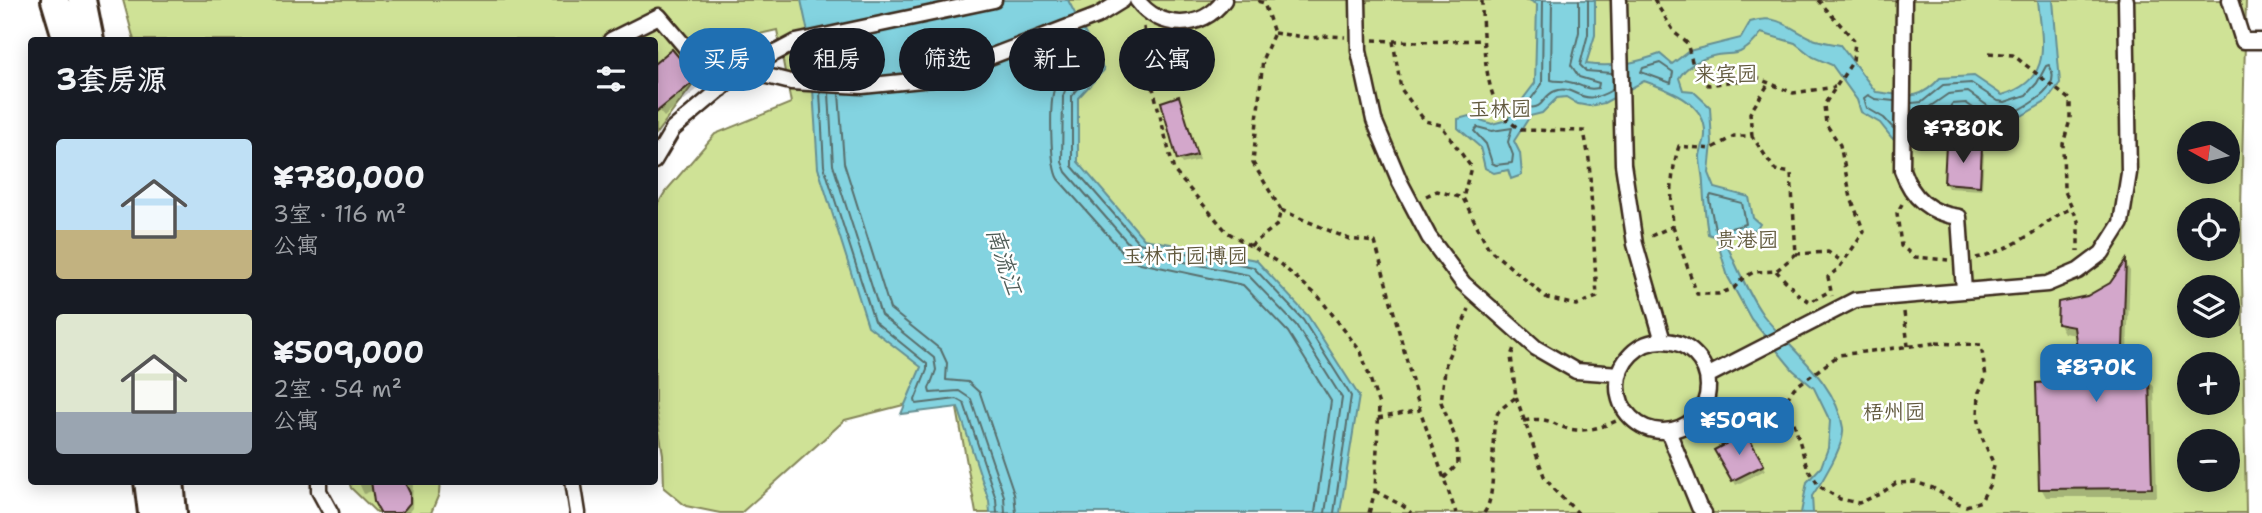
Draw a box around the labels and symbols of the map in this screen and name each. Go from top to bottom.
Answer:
park label: 来宾园 [1695,60,1758,88]
park label: 玉林园 [1469,95,1532,123]
pin: ¥780K [1914,106,2012,165]
north arrow [2177,121,2240,184]
water label: 南流江 [980,224,1030,299]
park label: 贵港园 [1716,226,1779,254]
park label: 玉林市园博园 [1122,242,1248,270]
pin: ¥870K [2047,344,2145,404]
pin: ¥509K [1690,398,1788,457]
park label: 梧州园 [1863,398,1926,426]

